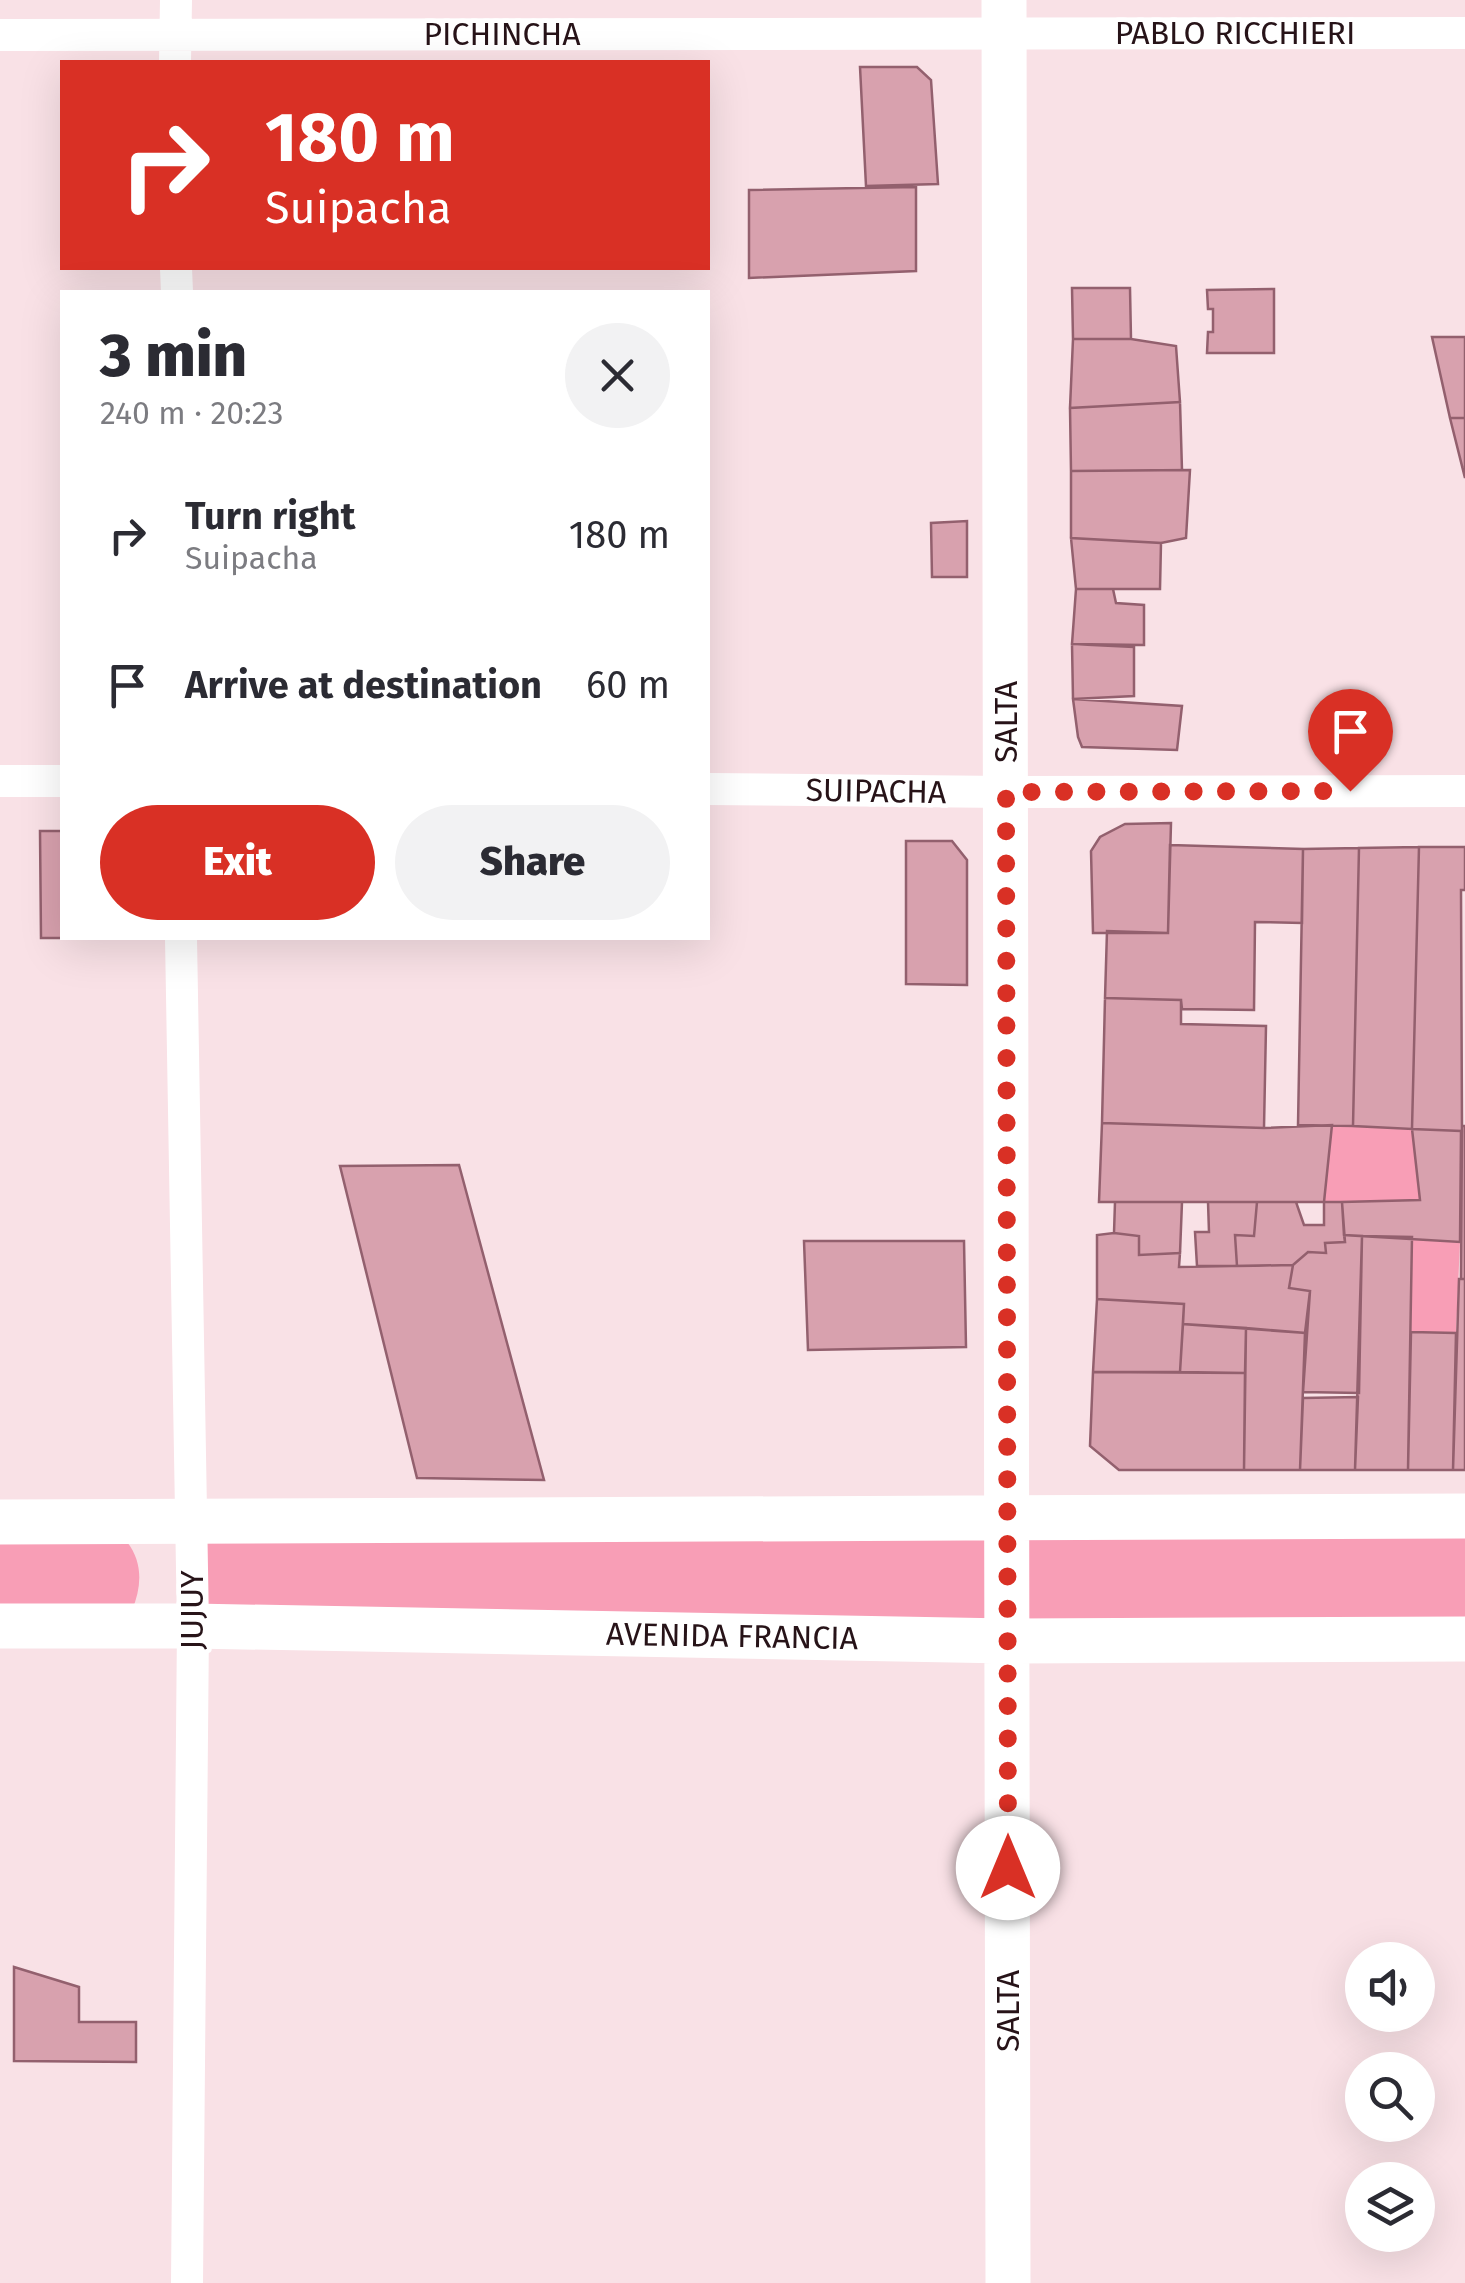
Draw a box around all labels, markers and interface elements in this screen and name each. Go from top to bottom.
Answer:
street label: PABLO RICCHIERI [1115,14,1355,52]
street label: PICHINCHA [423,15,581,53]
text: 180 m [265,96,455,180]
icon: right [100,100,230,230]
text: Suipacha [265,181,452,235]
text: 3 min [100,320,247,392]
button: close [565,323,670,428]
text: 240 m · 20:23 [100,394,283,432]
text: Turn right [185,493,355,539]
icon: right [100,508,155,563]
text: 180 m [569,512,670,558]
text: Suipacha [185,539,318,577]
icon: arrive [100,658,155,713]
text: Arrive at destination [185,662,542,708]
text: 60 m [586,662,670,708]
street label: SALTA [987,680,1025,763]
pin [1308,689,1393,792]
icon: arrive [1323,704,1378,759]
street label: SUIPACHA [805,771,947,811]
button: Exit [100,805,375,920]
button: Share [395,805,670,920]
street label: JUJUY [173,1570,211,1650]
street label: AVENIDA FRANCIA [606,1615,859,1657]
position arrow [956,1816,1060,1920]
map controls [1345,1942,1435,2252]
button: sound [1345,1942,1435,2032]
street label: SALTA [989,1969,1027,2052]
button: search [1345,2052,1435,2142]
button: layers [1345,2162,1435,2252]

